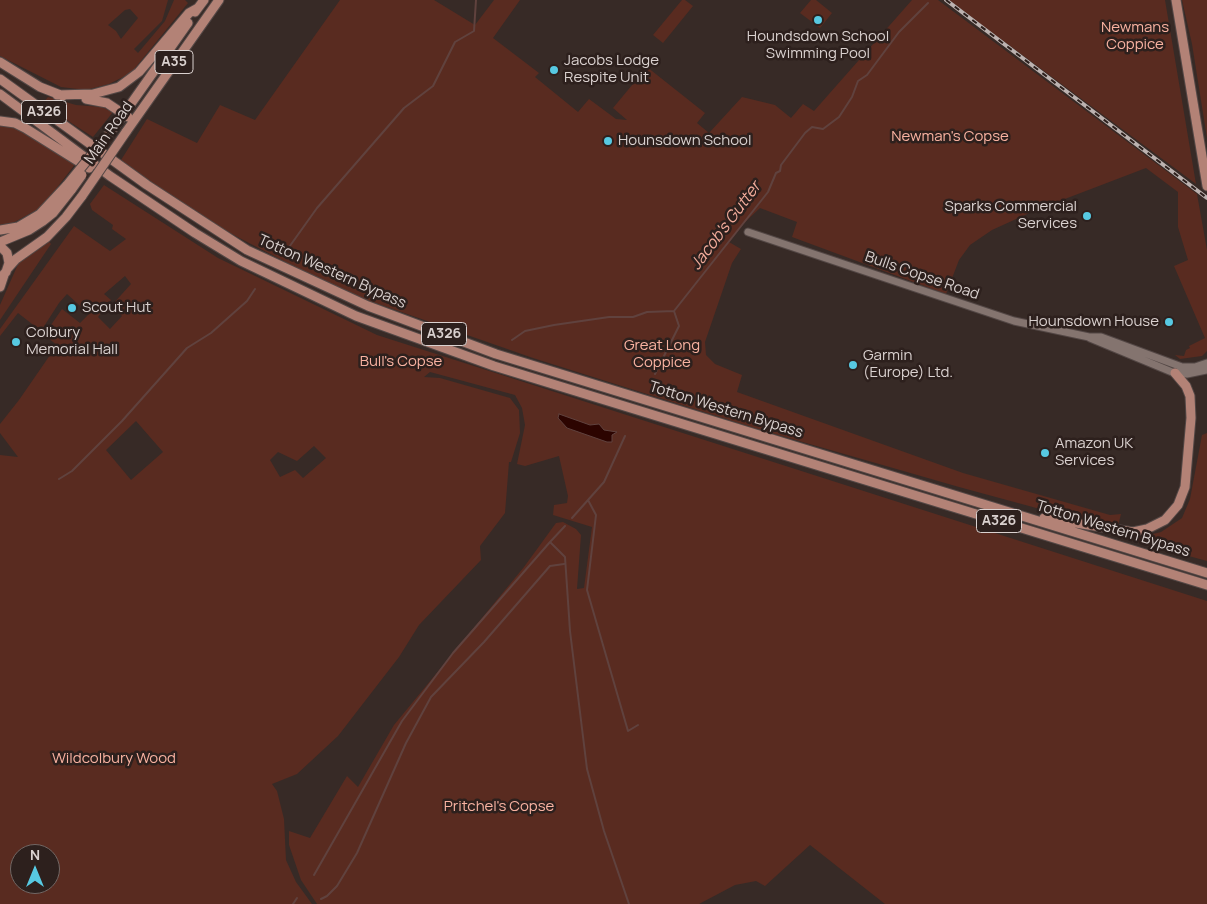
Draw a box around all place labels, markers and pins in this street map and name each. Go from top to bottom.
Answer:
marker: Houndsdown School Swimming Pool [812,14,824,26]
place label: Houndsdown School Swimming Pool [747,28,889,63]
place label: Jacobs Lodge Respite Unit [564,52,659,87]
marker: Jacobs Lodge Respite Unit [548,64,560,76]
place label: Hounsdown School [618,132,751,150]
marker: Hounsdown School [602,135,614,147]
place label: Sparks Commercial Services [945,198,1077,233]
marker: Sparks Commercial Services [1081,210,1093,222]
place label: Scout Hut [82,299,151,317]
marker: Scout Hut [66,302,78,314]
place label: Hounsdown House [1029,313,1159,331]
marker: Hounsdown House [1163,316,1175,328]
place label: Colbury Memorial Hall [26,324,118,359]
marker: Colbury Memorial Hall [10,336,22,348]
place label: Garmin (Europe) Ltd. [863,347,953,382]
marker: Garmin (Europe) Ltd. [847,359,859,371]
place label: Amazon UK Services [1055,435,1133,470]
marker: Amazon UK Services [1039,447,1051,459]

